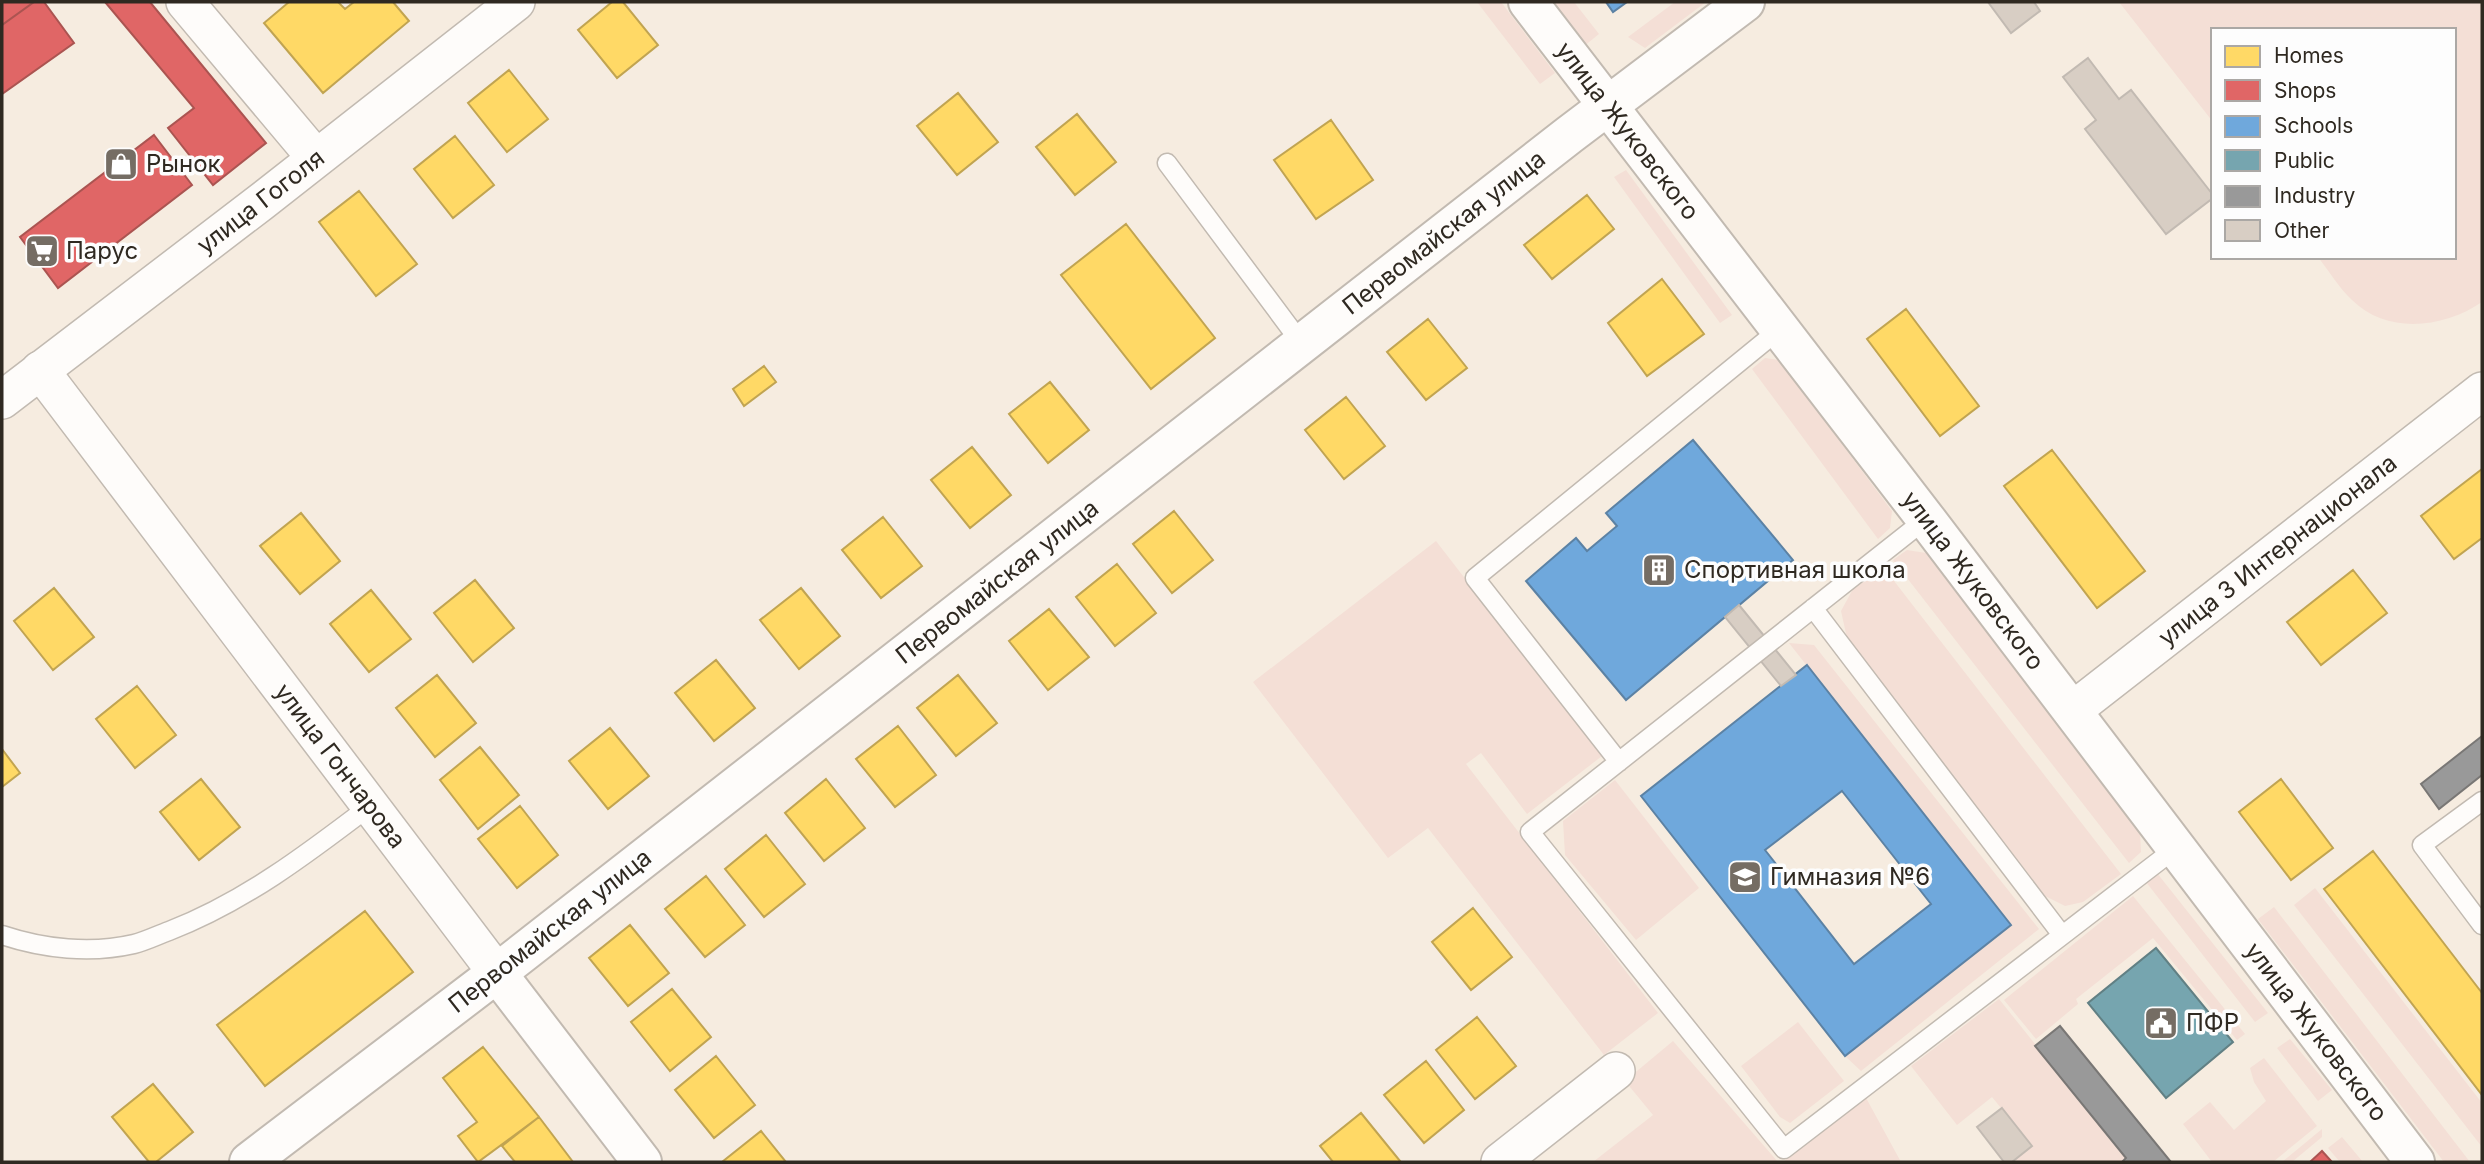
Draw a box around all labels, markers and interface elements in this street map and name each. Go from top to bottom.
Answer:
legend [2211,28,2456,259]
street label: улица Жуковского [1550,36,1706,226]
text: Homes [2274,43,2344,68]
text: Shops [2274,78,2336,103]
text: Schools [2274,113,2353,138]
street label: улица Гоголя [191,143,330,260]
street label: Первомайская улица [1337,144,1551,320]
shop icon: Рынок [102,145,140,183]
text: Public [2274,148,2335,173]
place label: Рынок [146,149,221,178]
text: Industry [2274,183,2356,208]
text: Other [2274,218,2330,243]
supermarket icon: Парус [23,232,61,270]
place label: Парус [66,236,138,265]
street label: улица 3 Интернационала [2153,448,2402,652]
street label: улица Жуковского [1896,485,2051,676]
street label: Первомайская улица [890,493,1104,670]
building icon: Спортивная школа [1640,551,1678,589]
place label: Спортивная школа [1684,555,1906,584]
street label: улица Гончарова [269,678,412,854]
street label: Первомайская улица [443,843,657,1019]
school or university icon: Гимназия №6 [1726,858,1764,896]
place label: Гимназия №6 [1770,862,1930,891]
street label: улица Жуковского [2239,937,2394,1127]
public building icon: ПФР [2142,1004,2180,1042]
place label: ПФР [2186,1008,2239,1037]

